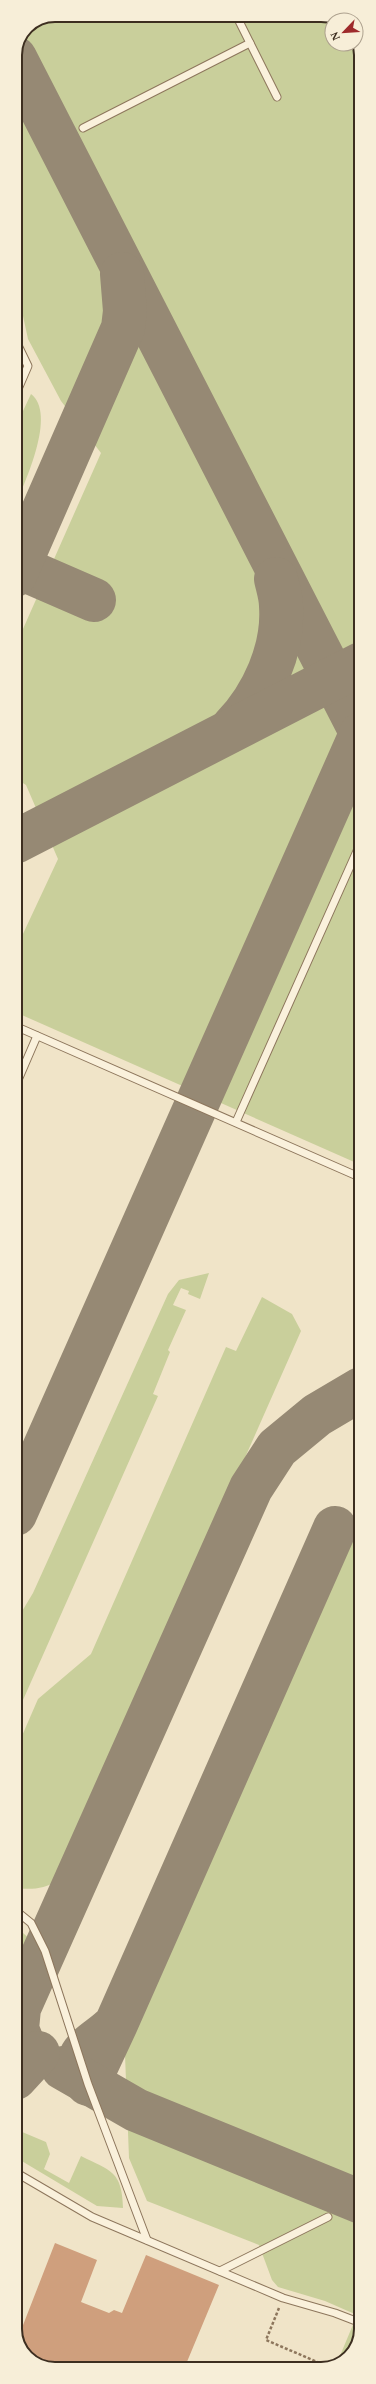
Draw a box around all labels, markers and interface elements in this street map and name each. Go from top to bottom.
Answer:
north arrow [324,12,364,52]
text: N [328,30,342,42]

